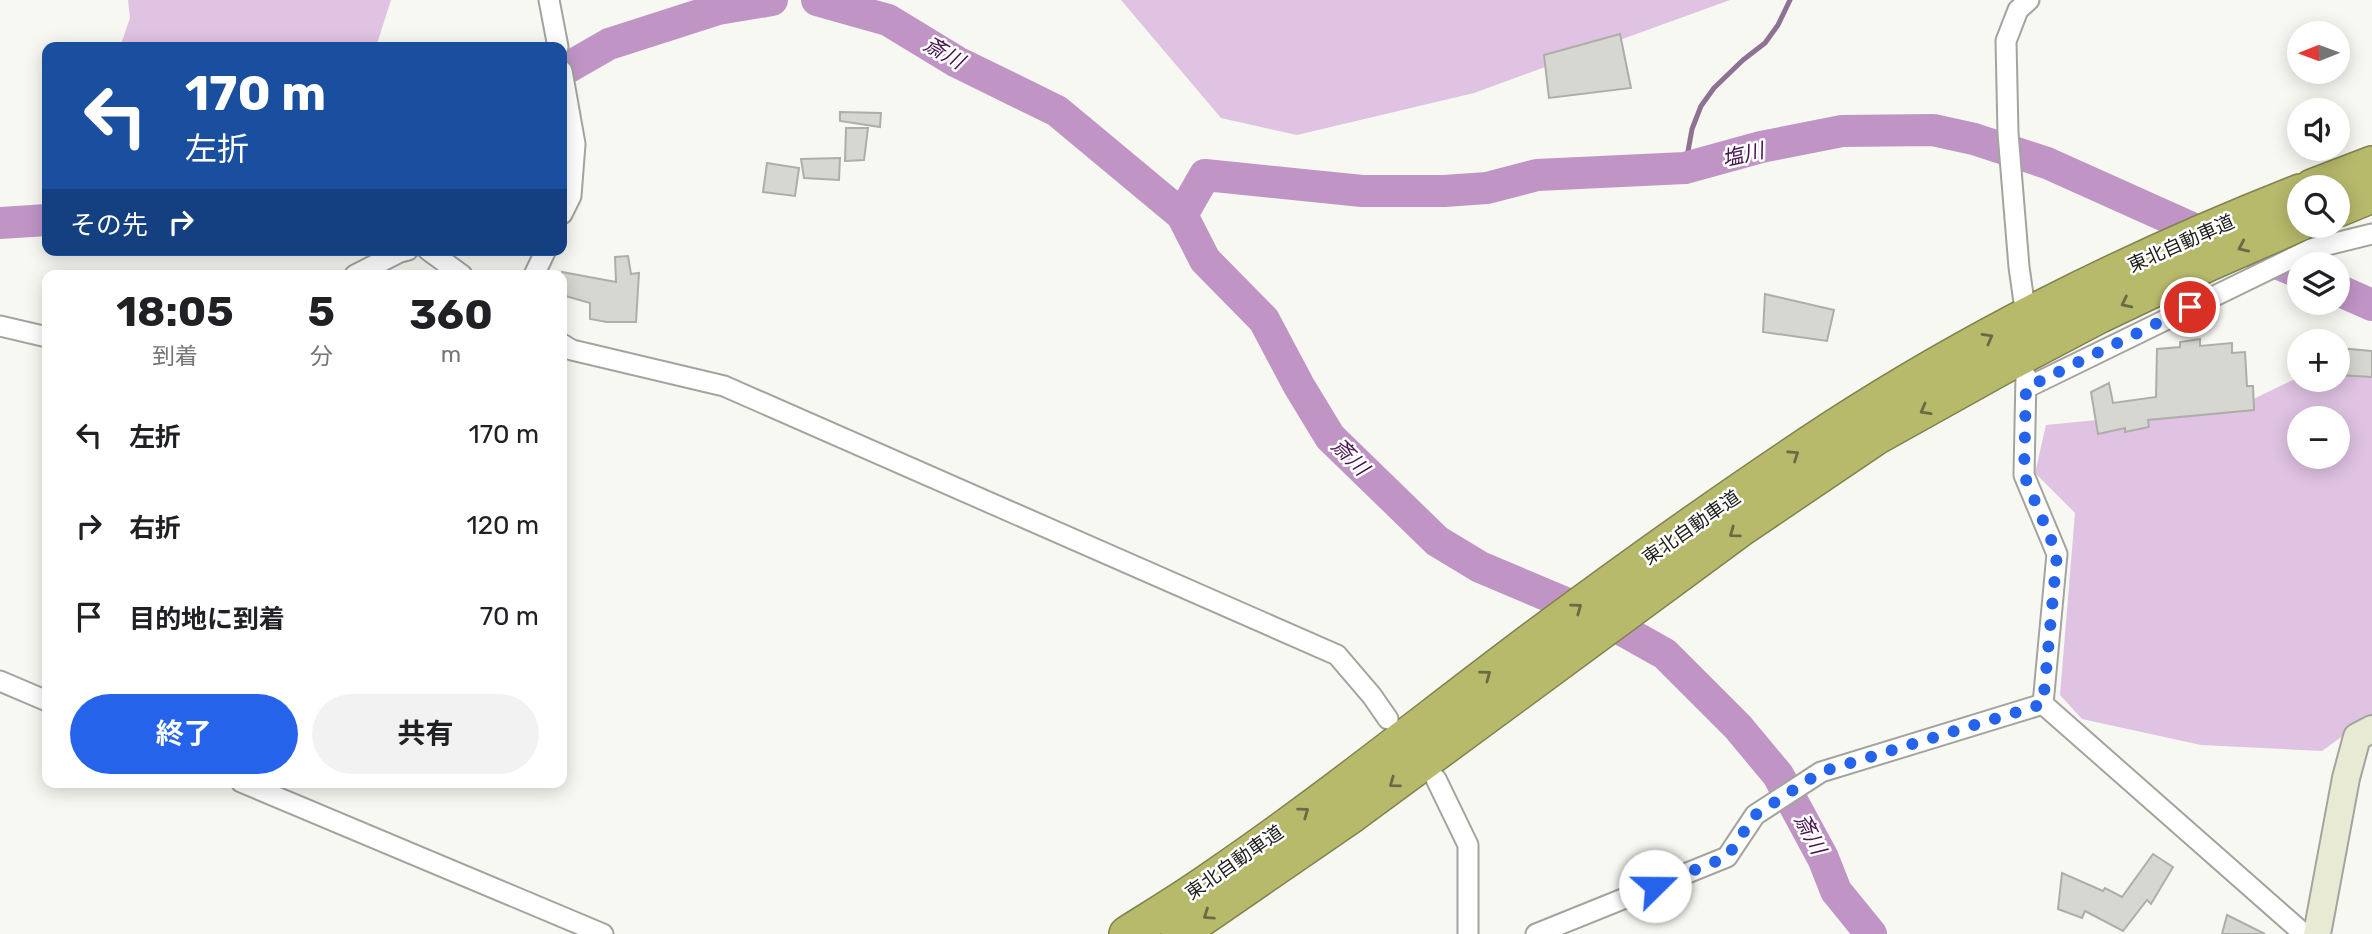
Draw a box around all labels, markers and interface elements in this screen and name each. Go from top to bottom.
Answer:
north arrow [2287,21,2350,84]
map controls [2287,21,2350,469]
water label: 斎川 [920,31,970,75]
text: 170 m [185,64,326,122]
icon: left [70,70,161,161]
button: sound [2287,98,2350,161]
text: 左折 [185,130,249,168]
water label: 塩川 [1720,137,1768,171]
button: search [2287,175,2350,238]
icon: right [162,203,200,241]
text: その先 [70,210,148,241]
street label: 東北自動車道 [2124,210,2238,277]
one-way arrow [2238,239,2251,253]
button: layers [2287,252,2350,315]
pin [2160,277,2220,337]
text: 18:05 [116,287,234,337]
text: 5 [308,287,335,337]
icon: arrive [2171,288,2209,326]
text: 360 [409,290,493,340]
one-way arrow [2121,295,2133,309]
button: + [2287,329,2350,392]
one-way arrow [1981,332,1994,346]
text: m [441,340,461,368]
text: 到着 [152,342,198,370]
text: 分 [310,342,333,370]
one-way arrow [1920,402,1932,415]
button: − [2287,406,2350,469]
icon: left [70,416,108,454]
text: 170 m [469,419,539,450]
text: 左折 [129,422,181,453]
water label: 斎川 [1327,433,1375,482]
one-way arrow [1786,451,1799,464]
street label: 東北自動車道 [1638,485,1745,570]
icon: right [70,507,108,545]
text: 120 m [467,510,539,541]
text: 右折 [129,513,181,544]
one-way arrow [1729,525,1742,538]
icon: arrive [70,598,108,636]
text: 70 m [480,601,539,632]
text: 目的地に到着 [129,604,285,635]
one-way arrow [1569,604,1582,616]
one-way arrow [1478,671,1491,684]
button: 終了 [70,694,298,774]
button: 共有 [312,694,539,774]
one-way arrow [1389,775,1402,788]
one-way arrow [1297,808,1309,820]
water label: 斎川 [1790,809,1832,860]
street label: 東北自動車道 [1181,820,1288,905]
position arrow [1618,849,1692,923]
one-way arrow [1203,906,1216,919]

